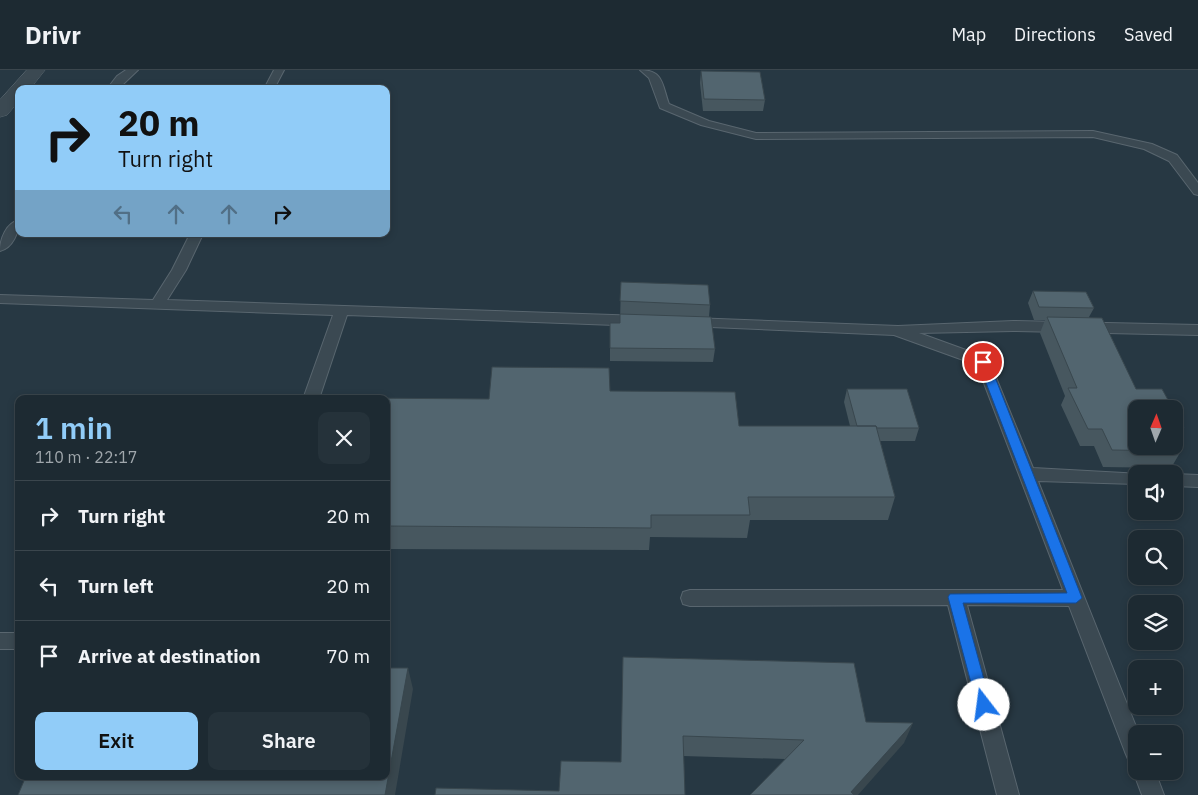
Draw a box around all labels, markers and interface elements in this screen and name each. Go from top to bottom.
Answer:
text: Drivr [25,19,81,51]
text: Map [951,23,986,46]
text: Directions [1014,23,1096,46]
text: Saved [1124,23,1173,46]
text: 20 m [118,100,200,146]
icon: right [35,105,100,170]
text: Turn right [118,144,213,173]
icon: left [109,200,137,228]
icon: ahead [162,200,190,228]
icon: ahead [215,200,243,228]
icon: right [268,200,296,228]
pin [962,341,1004,383]
icon: arrive [969,348,997,376]
north arrow [1128,400,1182,455]
map controls [1128,400,1183,780]
text: 1 min [35,408,113,447]
button: close [318,412,370,464]
text: 110 m · 22:17 [35,447,137,467]
button: sound [1128,465,1183,520]
icon: right [35,502,63,530]
text: Turn right [78,504,165,528]
text: 20 m [326,504,370,528]
button: search [1128,530,1183,585]
icon: left [35,572,63,600]
text: Turn left [78,574,154,598]
text: 20 m [326,574,370,598]
button: layers [1128,595,1183,650]
icon: arrive [35,642,63,670]
text: Arrive at destination [78,644,261,668]
text: 70 m [326,644,370,668]
button: + [1128,660,1183,715]
position arrow [957,678,1009,730]
button: Exit [35,712,198,770]
button: Share [208,712,370,770]
button: − [1128,725,1183,780]

